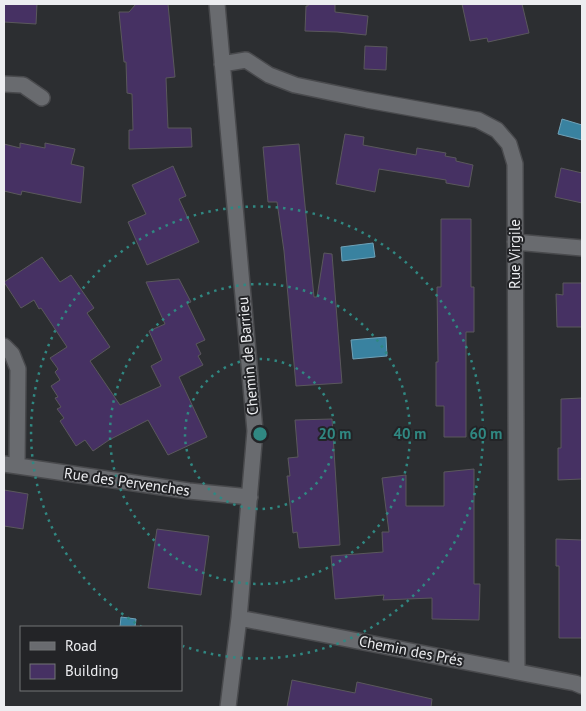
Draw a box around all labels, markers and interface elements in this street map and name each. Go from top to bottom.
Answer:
street label: Rue Virgile [505,219,524,289]
street label: Chemin de Barrieu [233,296,262,416]
text: 20 m [319,424,351,443]
text: 40 m [394,424,426,443]
text: 60 m [470,424,502,443]
centre of rings [251,425,269,443]
street label: Rue des Pervenches [63,463,191,500]
legend [20,626,182,691]
street label: Chemin des Prés [357,631,465,670]
text: Road [65,636,97,655]
text: Building [65,661,119,680]

